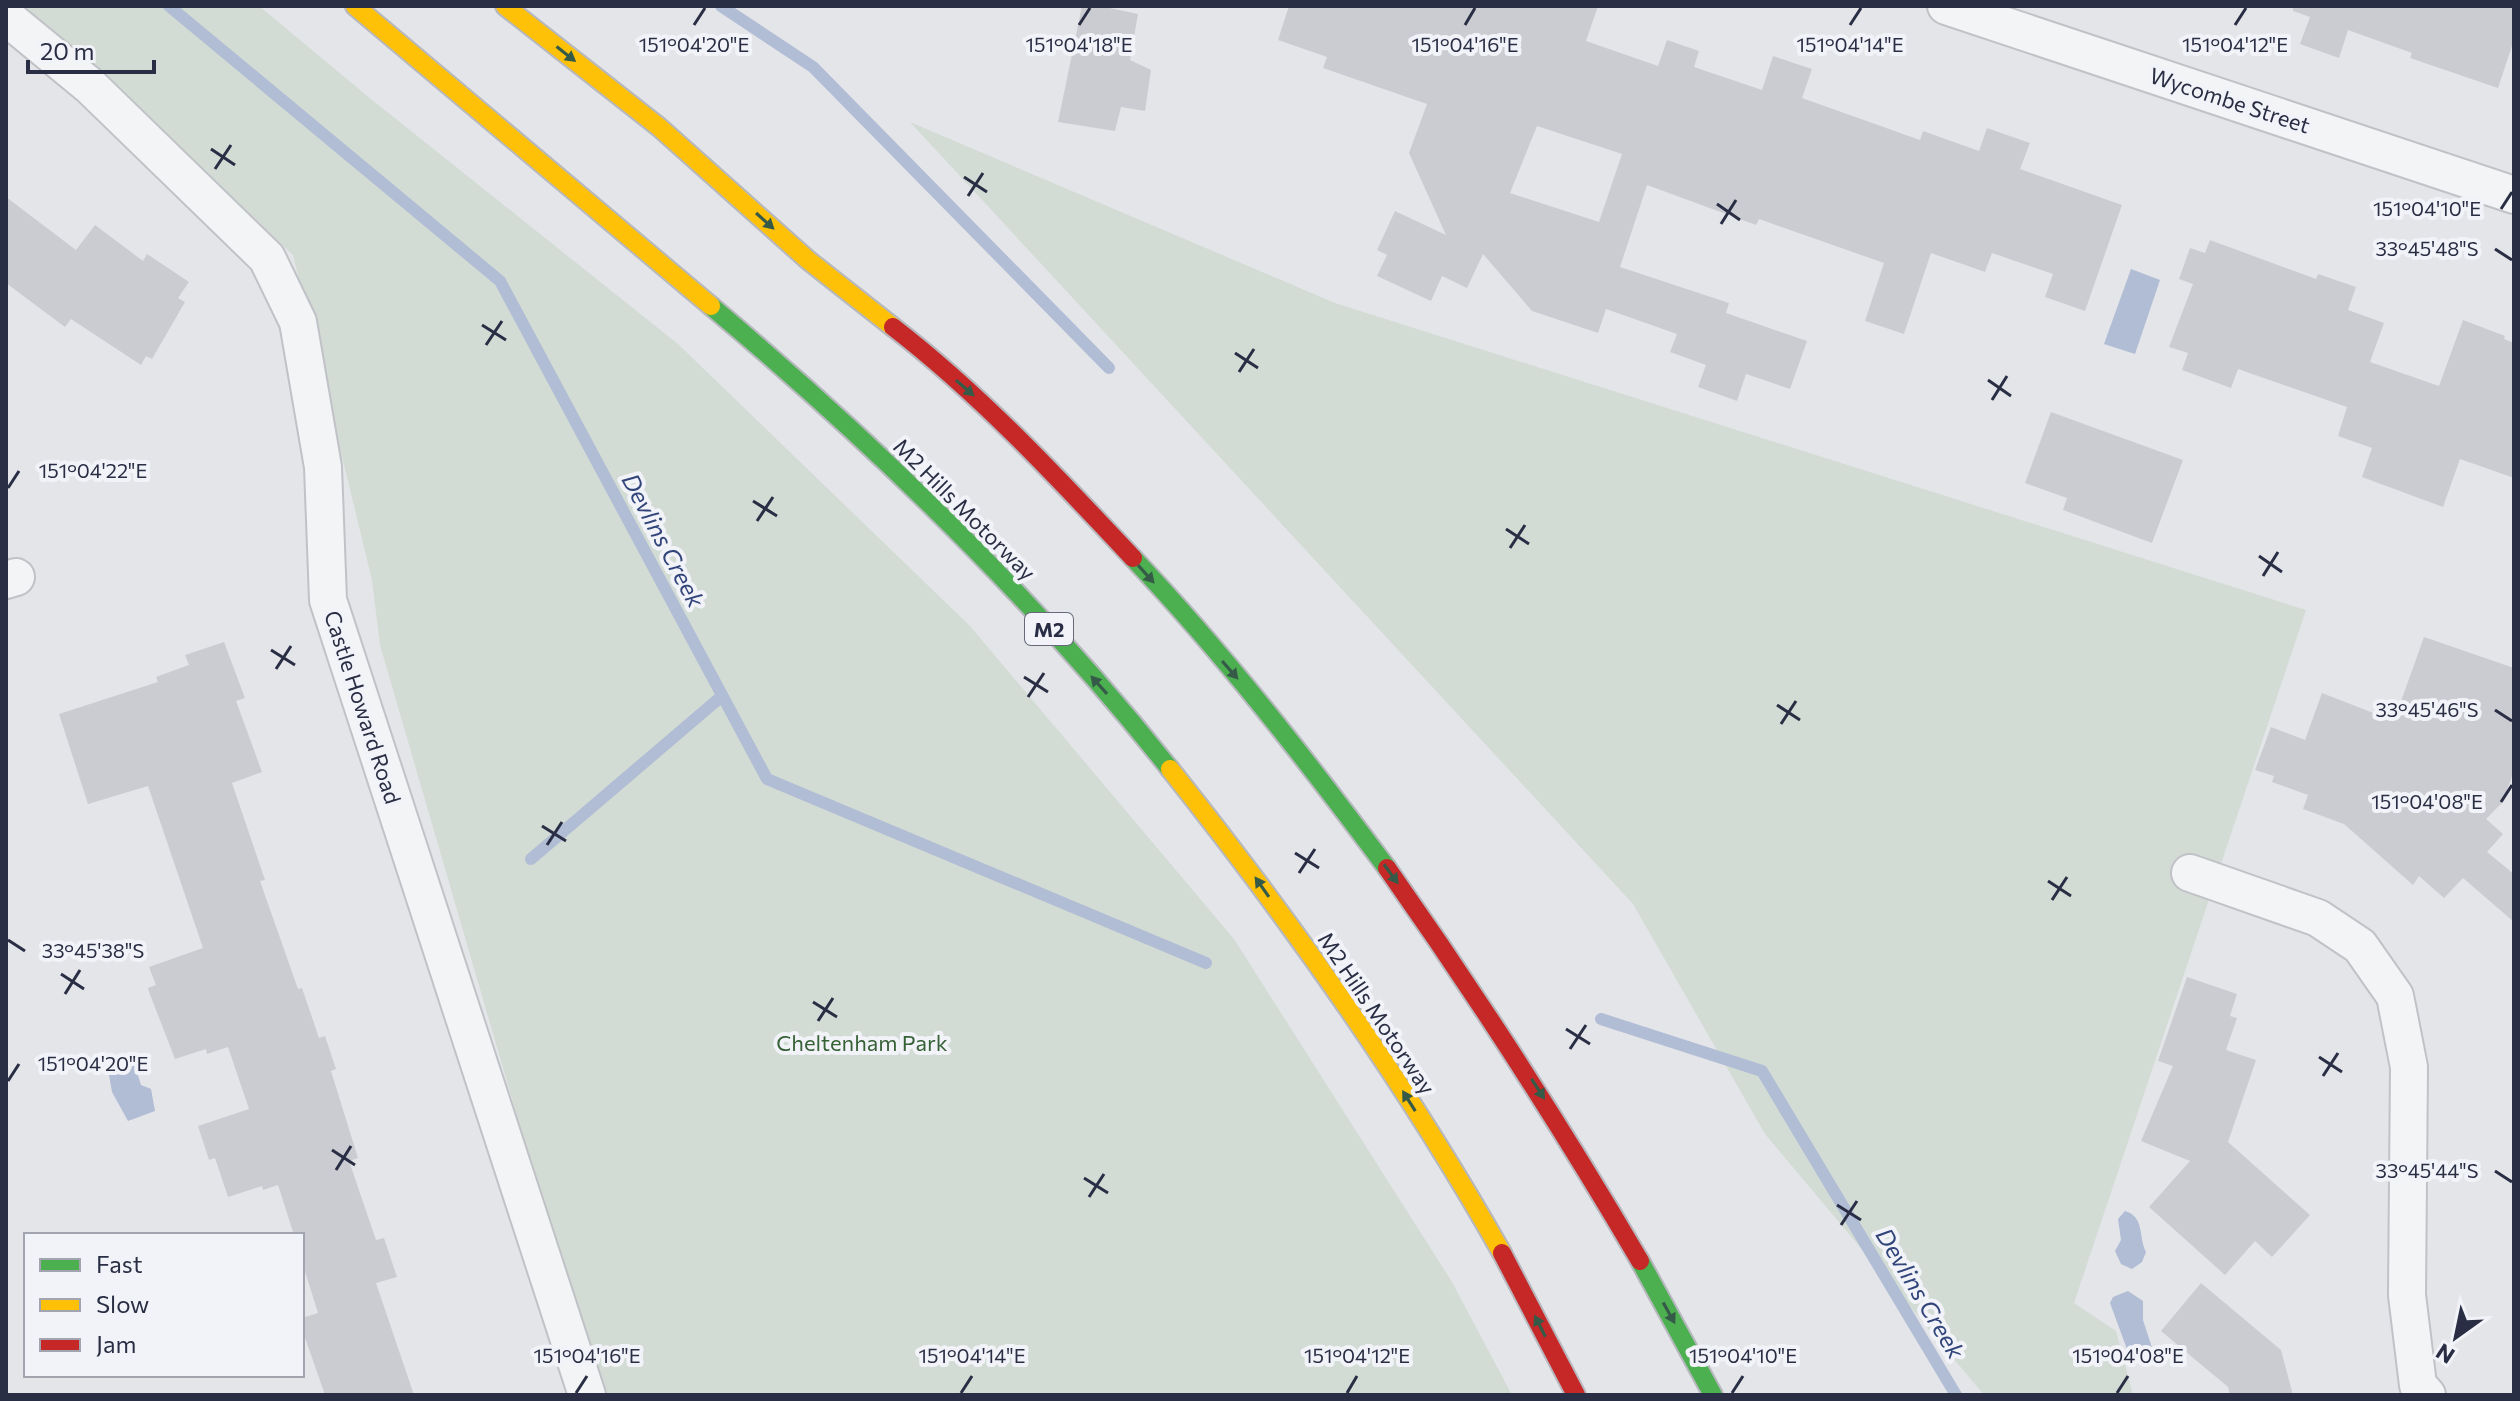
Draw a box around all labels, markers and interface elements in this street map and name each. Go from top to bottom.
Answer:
scale bar [28,24,154,74]
text: 151°04'20"E [639,32,749,56]
text: 151°04'18"E [1025,32,1133,56]
text: 151°04'16"E [1411,32,1519,56]
text: 151°04'14"E [1796,32,1904,56]
text: 151°04'12"E [2182,32,2288,56]
text: 20 m [40,36,94,65]
one-way arrow [556,46,576,62]
street label: Wycombe Street [2146,61,2314,139]
text: 151°04'10"E [2373,196,2481,220]
one-way arrow [755,212,774,230]
text: 33°45'48"S [2376,236,2478,260]
one-way arrow [954,379,974,396]
street label: M2 Hills Motorway [888,432,1042,586]
text: 151°04'22"E [39,458,147,482]
water label: Devlins Creek [616,468,712,613]
one-way arrow [1137,563,1154,583]
street label: Castle Howard Road [319,607,407,807]
road number: M2 [1025,613,1073,645]
one-way arrow [1221,660,1238,680]
one-way arrow [1090,676,1108,695]
text: 33°45'46"S [2376,697,2478,721]
text: 151°04'08"E [2371,789,2483,813]
one-way arrow [1382,864,1398,885]
one-way arrow [1255,877,1270,898]
street label: M2 Hills Motorway [1313,927,1441,1099]
text: 33°45'38"S [42,938,144,962]
park label: Cheltenham Park [776,1029,948,1056]
text: 151°04'20"E [38,1051,148,1075]
one-way arrow [1530,1078,1545,1099]
one-way arrow [1402,1090,1417,1113]
text: 33°45'44"S [2376,1158,2478,1182]
water label: Devlins Creek [1871,1222,1972,1365]
legend [24,1233,304,1377]
text: Fast [96,1249,143,1278]
text: Slow [96,1289,149,1318]
north arrow [2416,1297,2496,1377]
one-way arrow [1662,1302,1676,1324]
one-way arrow [1534,1314,1547,1337]
text: Jam [96,1329,136,1358]
text: N [2431,1338,2459,1370]
text: 151°04'16"E [533,1343,641,1367]
text: 151°04'14"E [918,1343,1026,1367]
text: 151°04'12"E [1304,1343,1410,1367]
text: 151°04'10"E [1689,1343,1797,1367]
text: 151°04'08"E [2072,1343,2184,1367]

